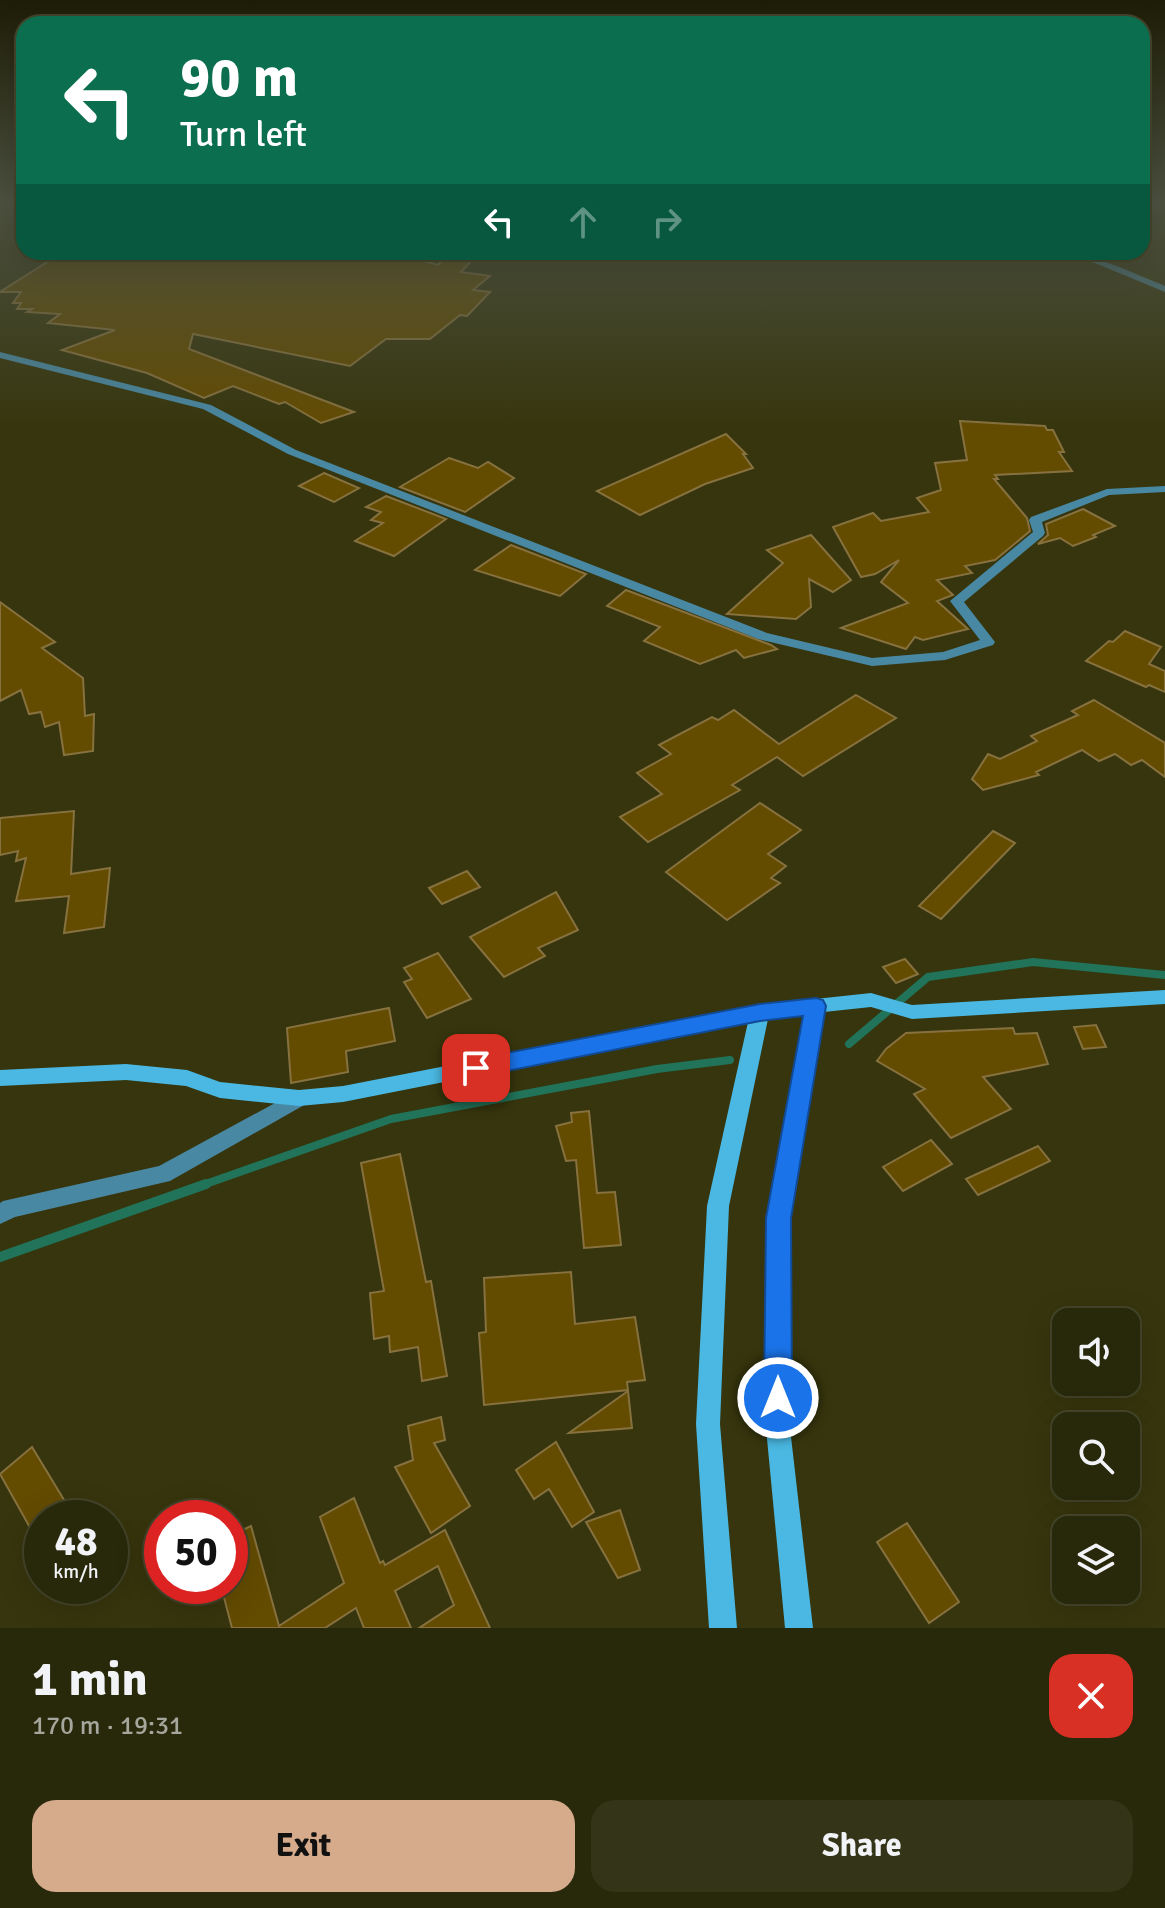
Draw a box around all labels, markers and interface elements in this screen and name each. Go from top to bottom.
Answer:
text: 90 m [180,43,298,112]
icon: left [48,48,152,152]
text: Turn left [180,112,307,157]
icon: left [477,200,521,244]
icon: ahead [561,200,605,244]
icon: right [645,200,689,244]
pin [442,1034,510,1102]
icon: arrive [454,1046,498,1090]
map controls [1052,1308,1140,1604]
button: sound [1052,1308,1140,1396]
position arrow [736,1356,820,1440]
button: search [1052,1412,1140,1500]
speed limit sign: 50 [144,1500,248,1604]
button: layers [1052,1516,1140,1604]
text: 48 [54,1517,98,1567]
text: km/h [53,1559,99,1584]
text: 1 min [32,1650,148,1709]
button: close [1049,1654,1133,1738]
text: 170 m · 19:31 [32,1710,183,1742]
button: Exit [32,1800,575,1892]
button: Share [591,1800,1133,1892]

